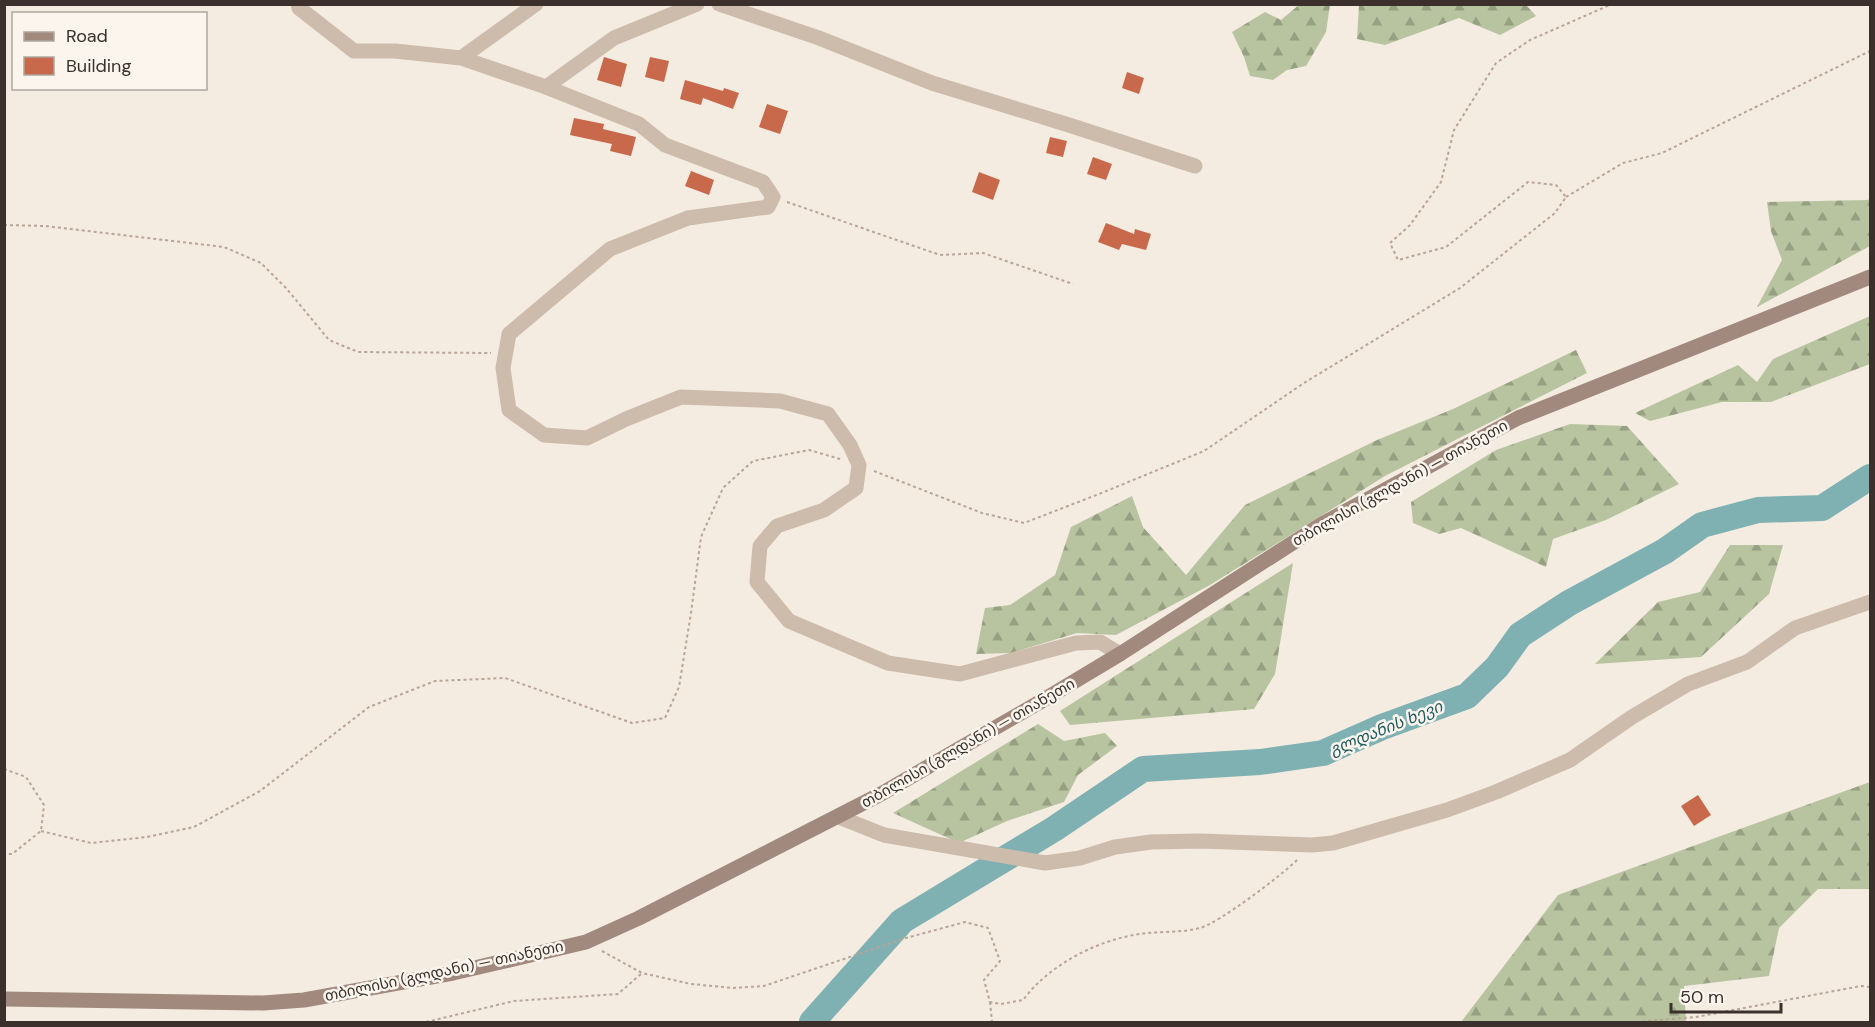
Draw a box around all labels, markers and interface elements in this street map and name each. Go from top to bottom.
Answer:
legend [12,12,207,90]
text: Road [66,24,108,48]
text: Building [66,54,131,78]
street label: თბილისი (გლდანი) — თიანეთი [1289,415,1511,551]
street label: თბილისი (გლდანი) — თიანეთი [858,673,1078,813]
water label: გლდანის ხევი [1327,696,1446,760]
street label: თბილისი (გლდანი) — თიანეთი [323,936,565,1006]
scale bar [1671,976,1780,1014]
text: 50 m [1680,985,1724,1009]

